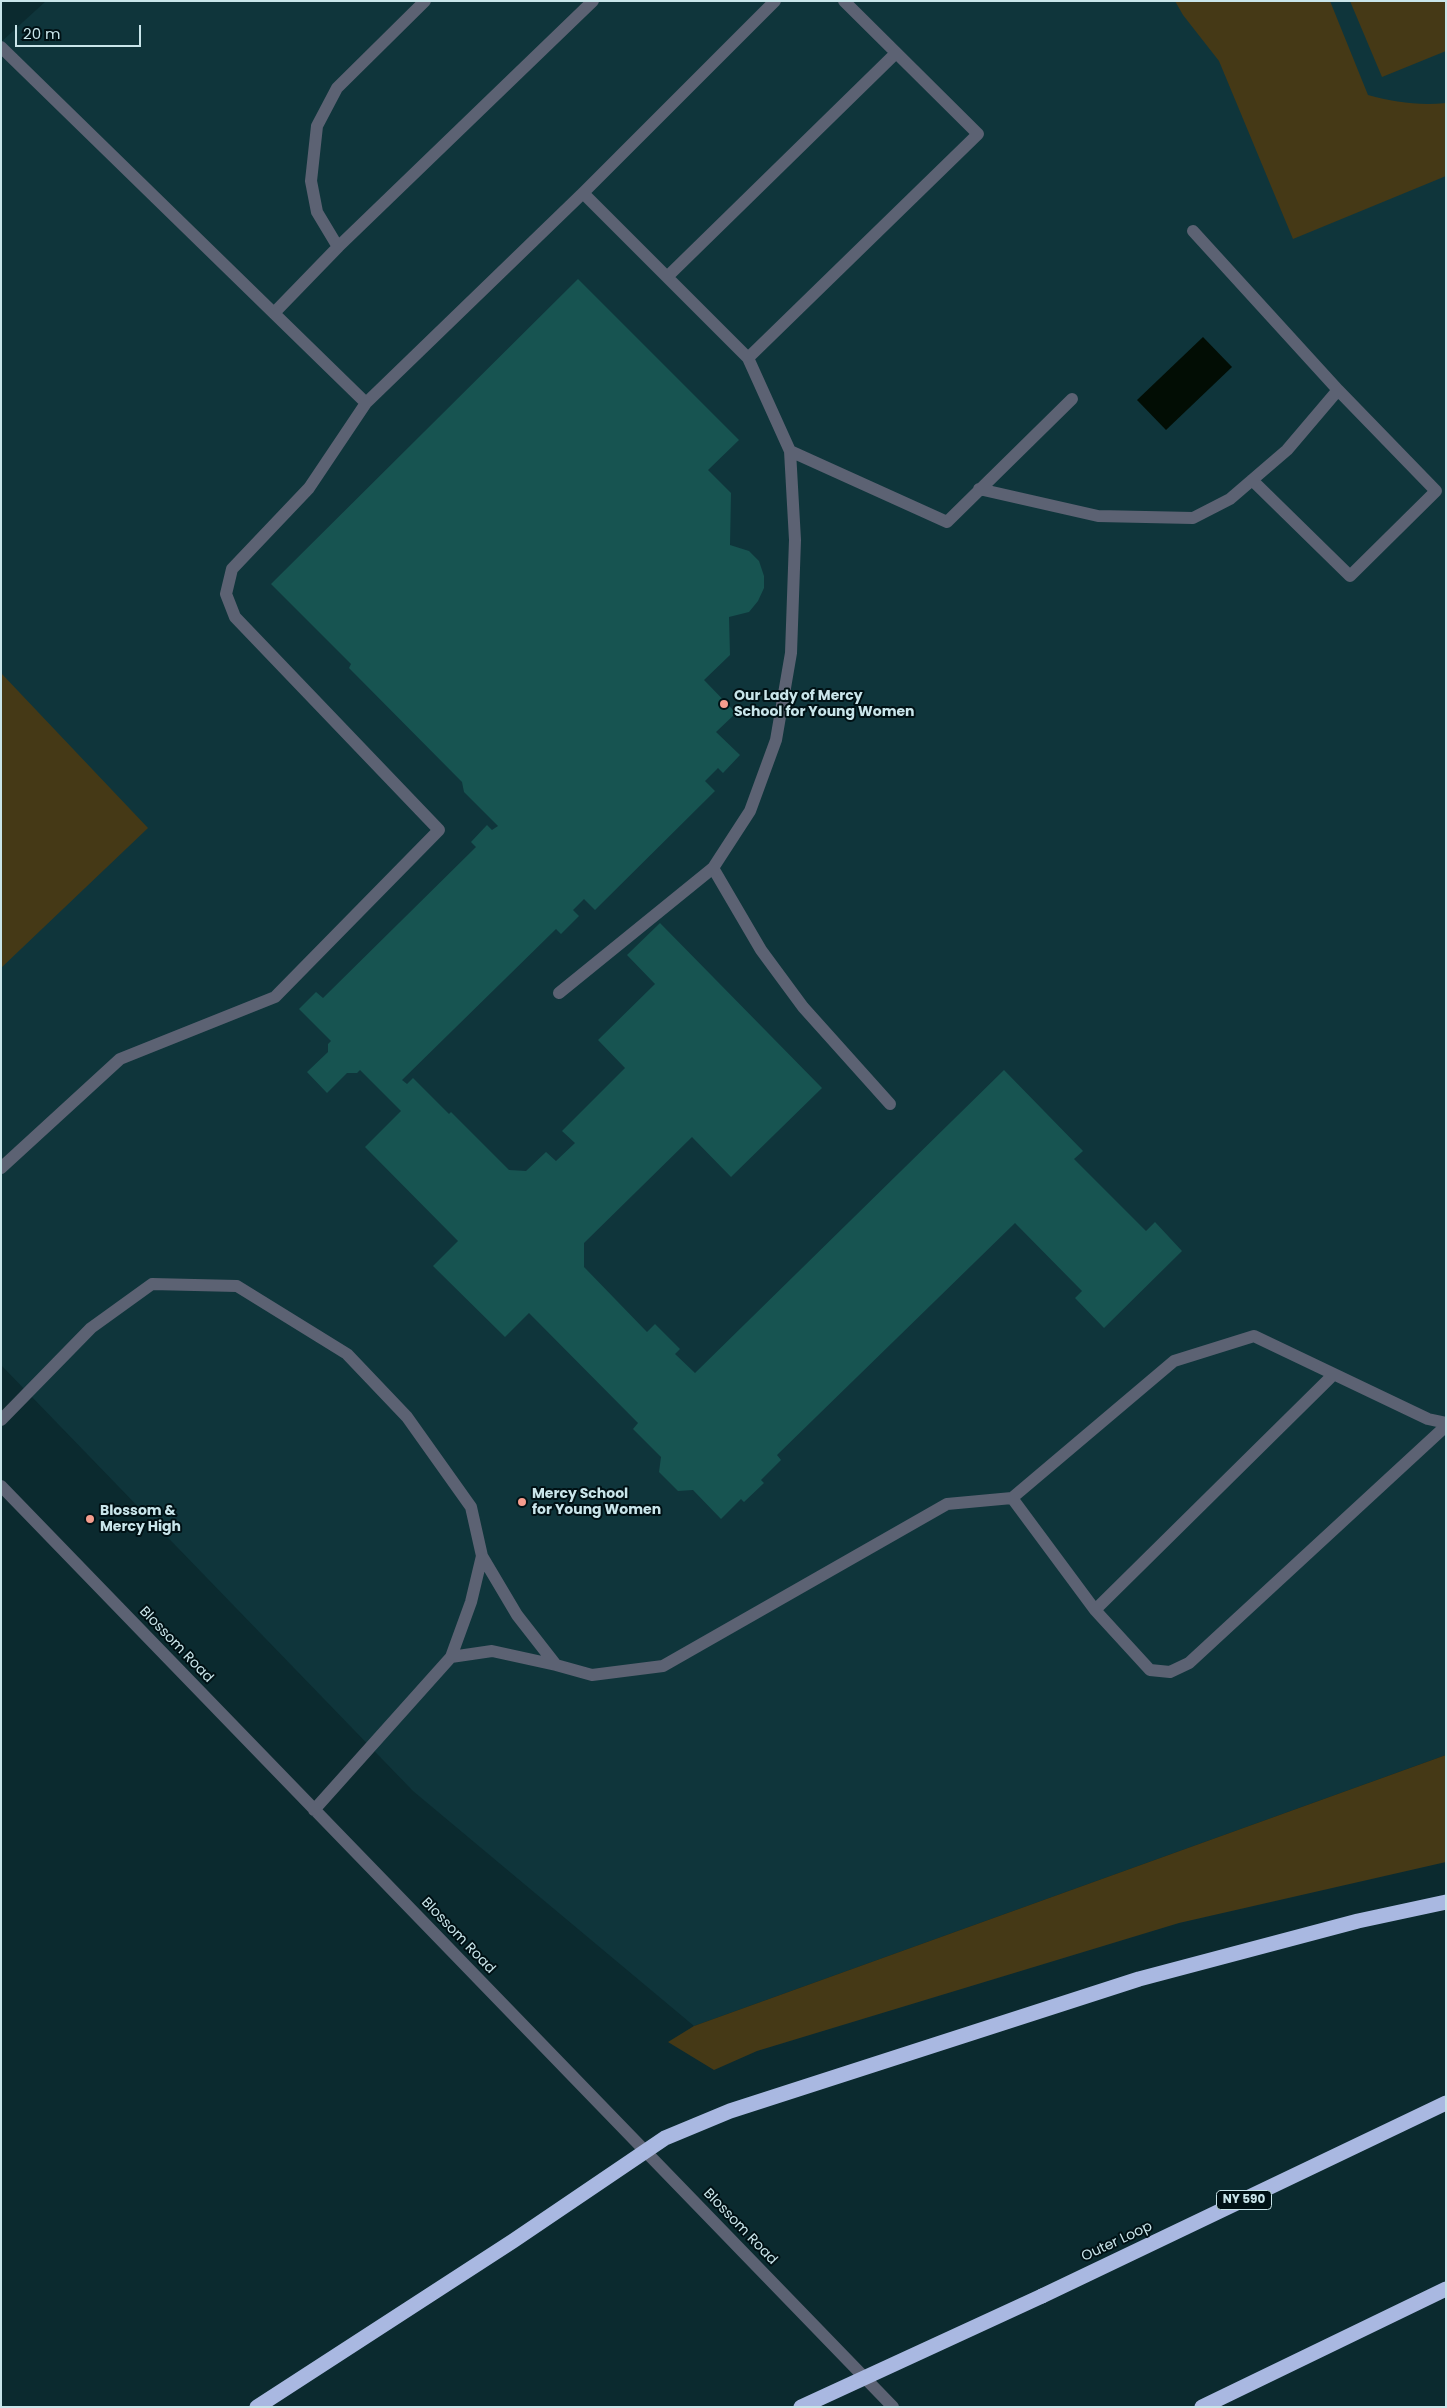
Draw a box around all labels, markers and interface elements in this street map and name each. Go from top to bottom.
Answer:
scale bar [18,15,144,47]
text: 20 m [23,23,61,44]
place label: Our Lady of Mercy School for Young Women [734,688,915,720]
marker: Our Lady of Mercy School for Young Women [718,698,730,710]
place label: Mercy School for Young Women [532,1486,661,1518]
marker: Mercy School for Young Women [516,1496,528,1508]
place label: Blossom & Mercy High [100,1503,181,1535]
marker: Blossom & Mercy High [84,1513,96,1525]
street label: Blossom Road [136,1604,216,1686]
street label: Blossom Road [418,1895,498,1977]
street label: Blossom Road [700,2186,780,2268]
road number: NY 590 [1216,2190,1272,2210]
street label: Outer Loop [1079,2218,1155,2266]

